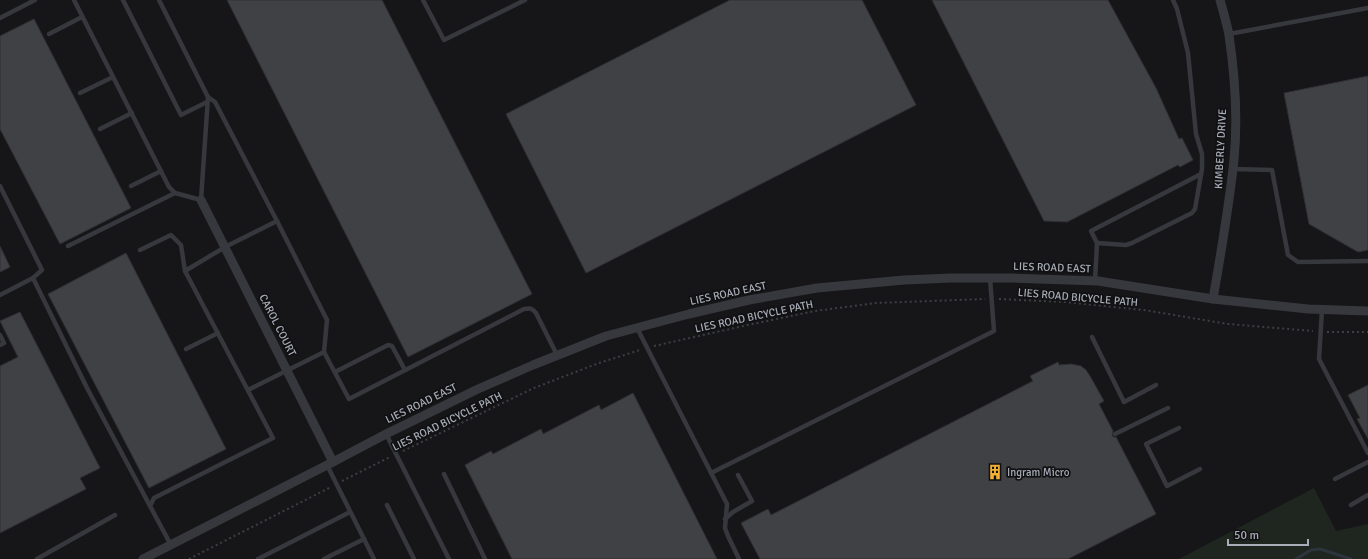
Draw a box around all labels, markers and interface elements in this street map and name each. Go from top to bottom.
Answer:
street label: KIMBERLY DRIVE [1212,109,1229,189]
street label: LIES ROAD EAST [1013,260,1092,275]
street label: LIES ROAD EAST [689,279,768,308]
street label: LIES ROAD BICYCLE PATH [1017,286,1139,309]
street label: CAROL COURT [256,292,299,359]
street label: LIES ROAD BICYCLE PATH [694,298,814,335]
street label: LIES ROAD EAST [383,380,459,426]
street label: LIES ROAD BICYCLE PATH [390,389,504,454]
building icon: Ingram Micro [986,463,1004,481]
place label: Ingram Micro [1007,466,1070,479]
scale bar [1228,521,1308,547]
text: 50 m [1234,528,1259,543]

